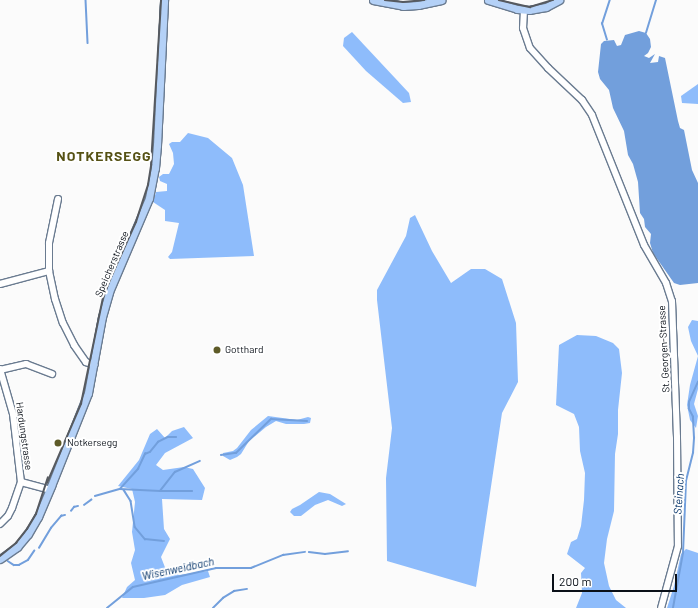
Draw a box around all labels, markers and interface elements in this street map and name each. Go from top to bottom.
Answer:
district label: NOTKERSEGG [56,148,152,164]
street label: Speicherstrasse [93,229,131,299]
street label: St. Georgen-Strasse [656,305,672,393]
place label: Gotthard [225,344,263,356]
marker: Gotthard [212,345,222,355]
street label: Hardungstrasse [13,401,35,471]
marker: Notkersegg [52,437,64,449]
place label: Notkersegg [67,437,117,449]
water label: Steinach [671,473,687,515]
water label: Wisenweidbach [141,555,215,583]
scale bar [554,566,679,592]
text: 200 m [559,574,591,588]

